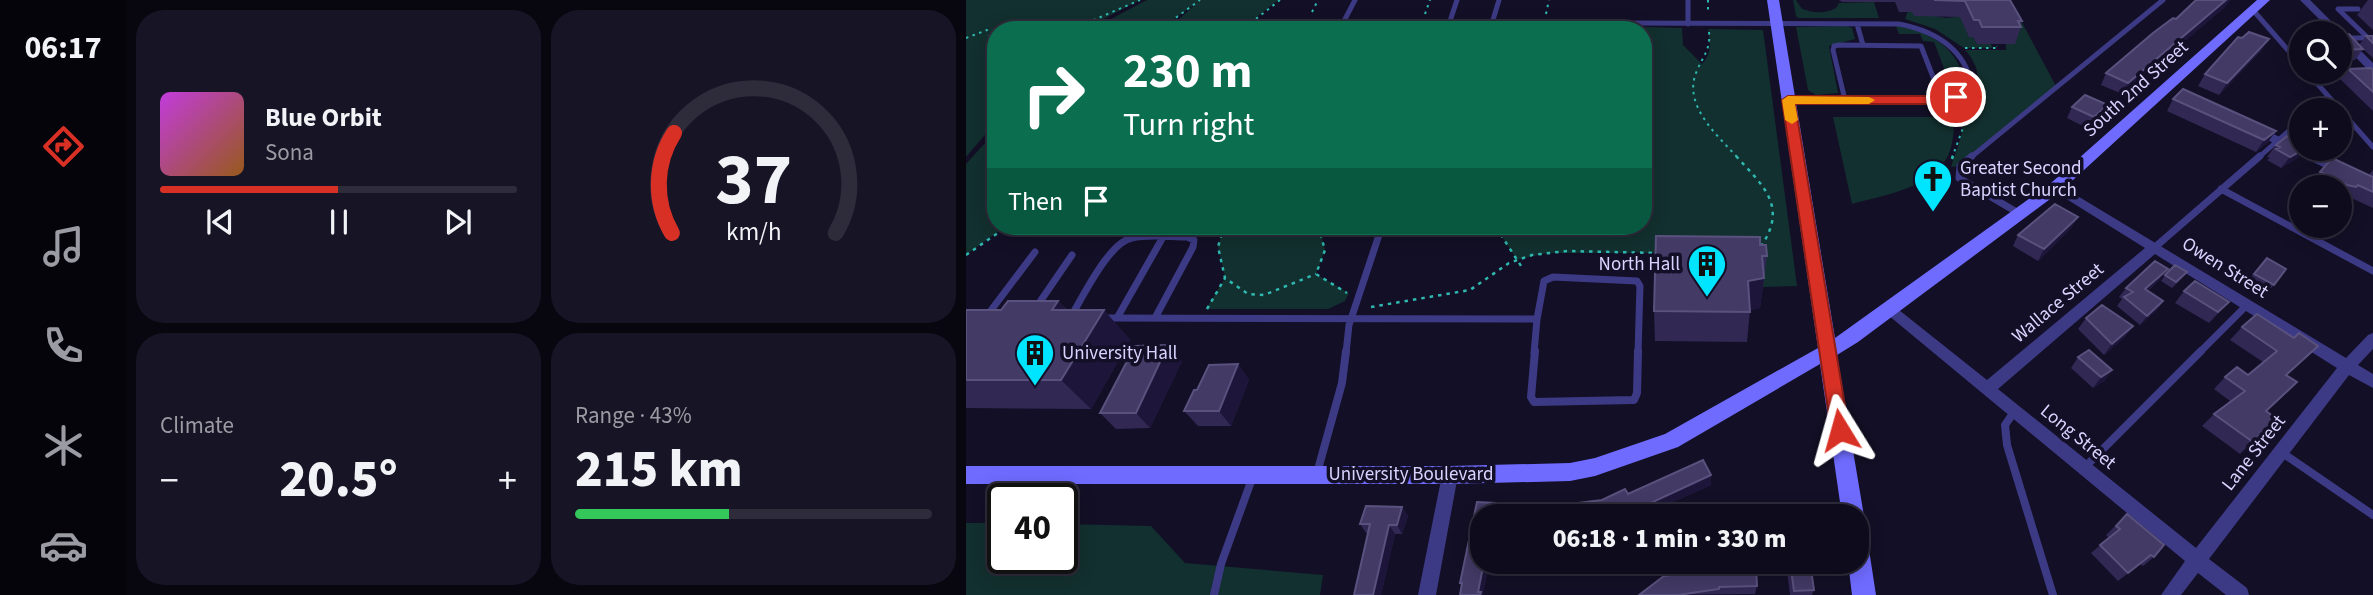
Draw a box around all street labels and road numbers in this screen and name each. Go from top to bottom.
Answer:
street label: South 2nd Street [2078,34,2195,144]
street label: Owen Street [2177,231,2274,306]
street label: Wallace Street [2006,256,2110,350]
street label: Long Street [2034,398,2122,476]
street label: Lane Street [2216,409,2293,497]
street label: University Boulevard [1329,461,1494,488]

